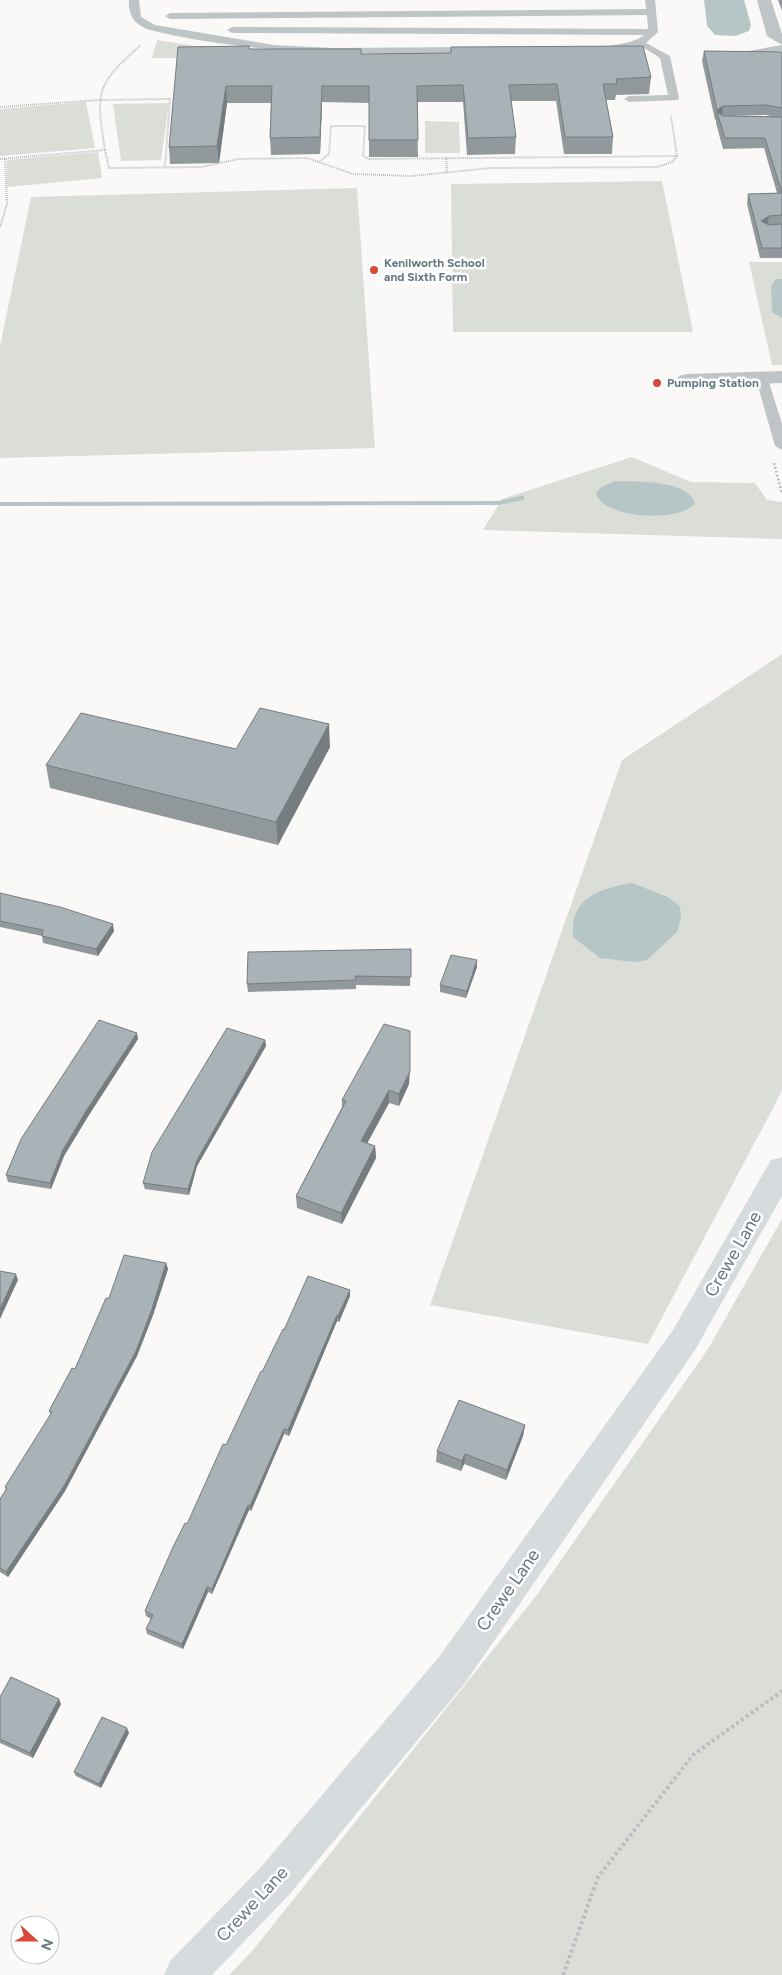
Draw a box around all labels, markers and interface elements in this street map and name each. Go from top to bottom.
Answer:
place label: Kenilworth School and Sixth Form [384,256,485,284]
marker: Kenilworth School and Sixth Form [368,264,380,276]
place label: Pumping Station [667,376,759,390]
marker: Pumping Station [651,377,663,389]
street label: Crewe Lane [700,1207,766,1301]
street label: Crewe Lane [472,1545,544,1635]
street label: Crewe Lane [211,1862,293,1946]
north arrow [10,1915,60,1965]
text: N [37,1936,57,1953]

